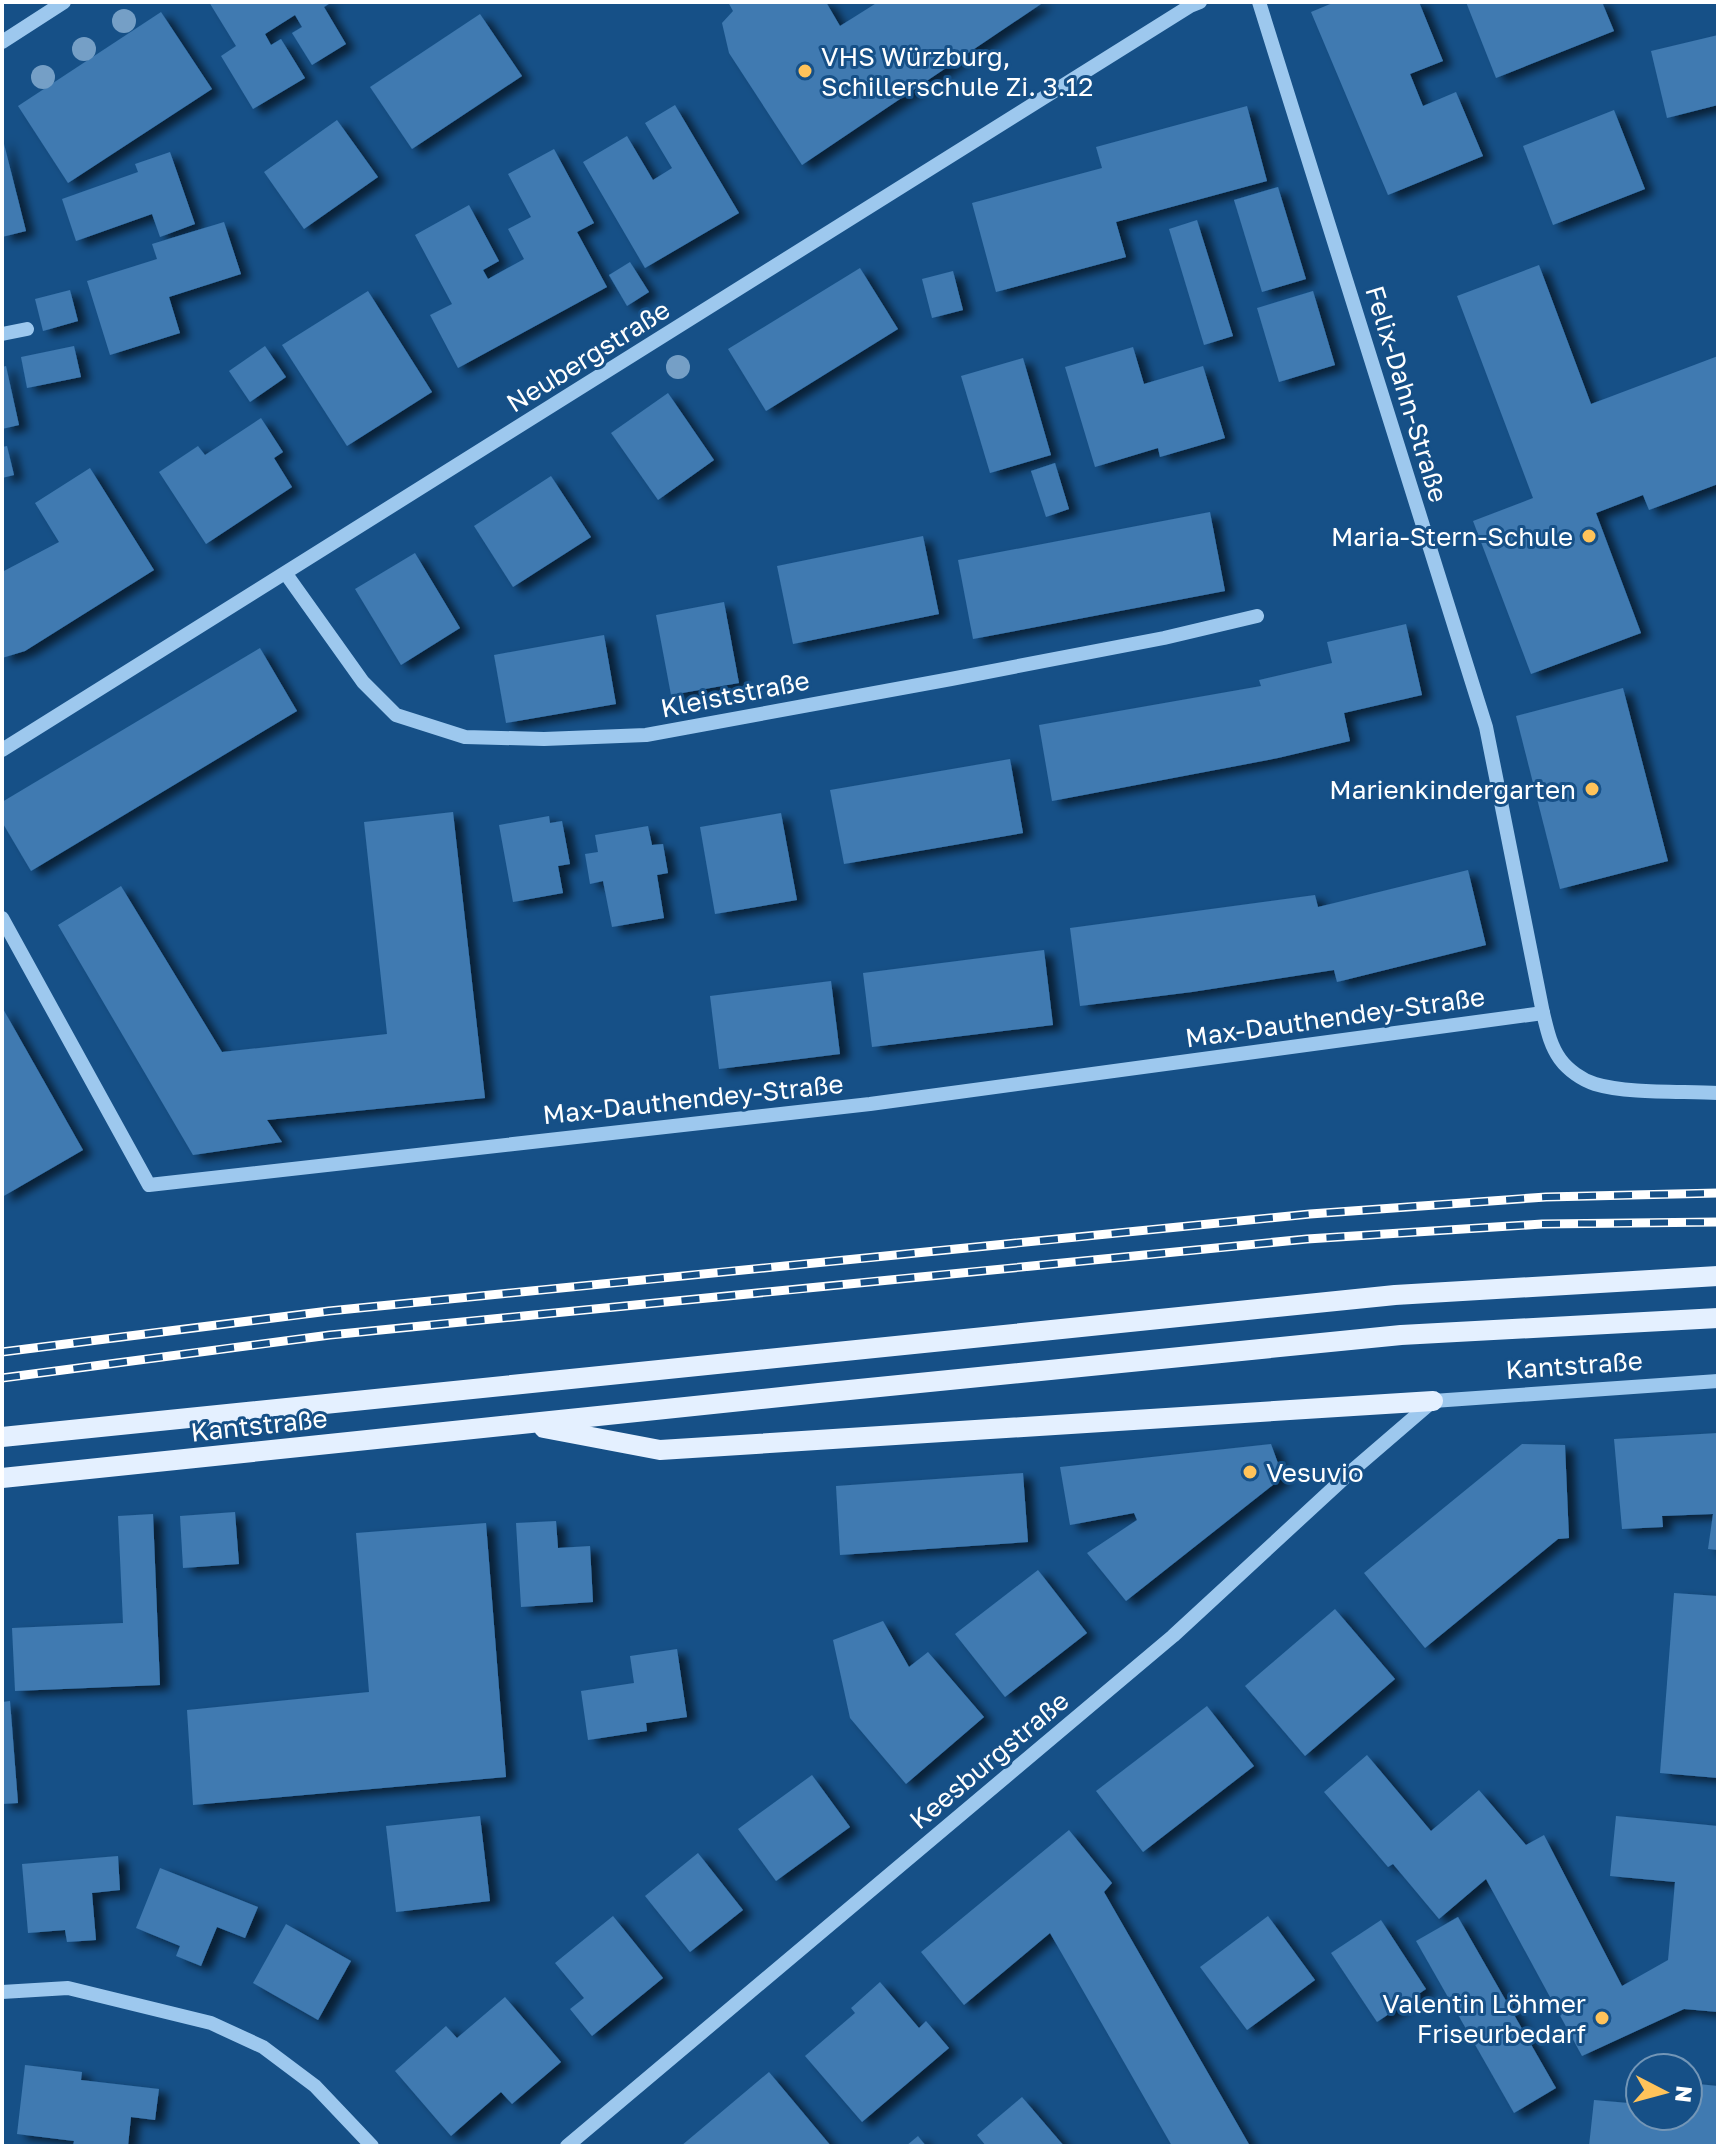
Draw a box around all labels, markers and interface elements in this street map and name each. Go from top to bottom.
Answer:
place label: VHS Würzburg, Schillerschule Zi. 3.12 [821,41,1093,102]
marker: VHS Würzburg, Schillerschule Zi. 3.12 [796,62,814,80]
street label: Felix-Dahn-Straße [1359,282,1455,506]
street label: Neubergstraße [501,293,675,419]
place label: Maria-Stern-Schule [1331,521,1573,552]
marker: Maria-Stern-Schule [1580,527,1598,545]
street label: Kleiststraße [658,664,812,724]
place label: Marienkindergarten [1329,774,1576,805]
marker: Marienkindergarten [1583,780,1601,798]
street label: Max-Dauthendey-Straße [1183,981,1487,1053]
street label: Max-Dauthendey-Straße [541,1068,845,1130]
street label: Kantstraße [1504,1345,1644,1385]
street label: Kantstraße [189,1402,329,1448]
place label: Vesuvio [1266,1457,1364,1488]
marker: Vesuvio [1241,1463,1259,1481]
street label: Keesburgstraße [903,1685,1075,1835]
place label: Valentin Löhmer Friseurbedarf [1382,1988,1586,2049]
marker: Valentin Löhmer Friseurbedarf [1593,2009,1611,2027]
north arrow [1624,2052,1704,2132]
text: N [1670,2084,1699,2104]

